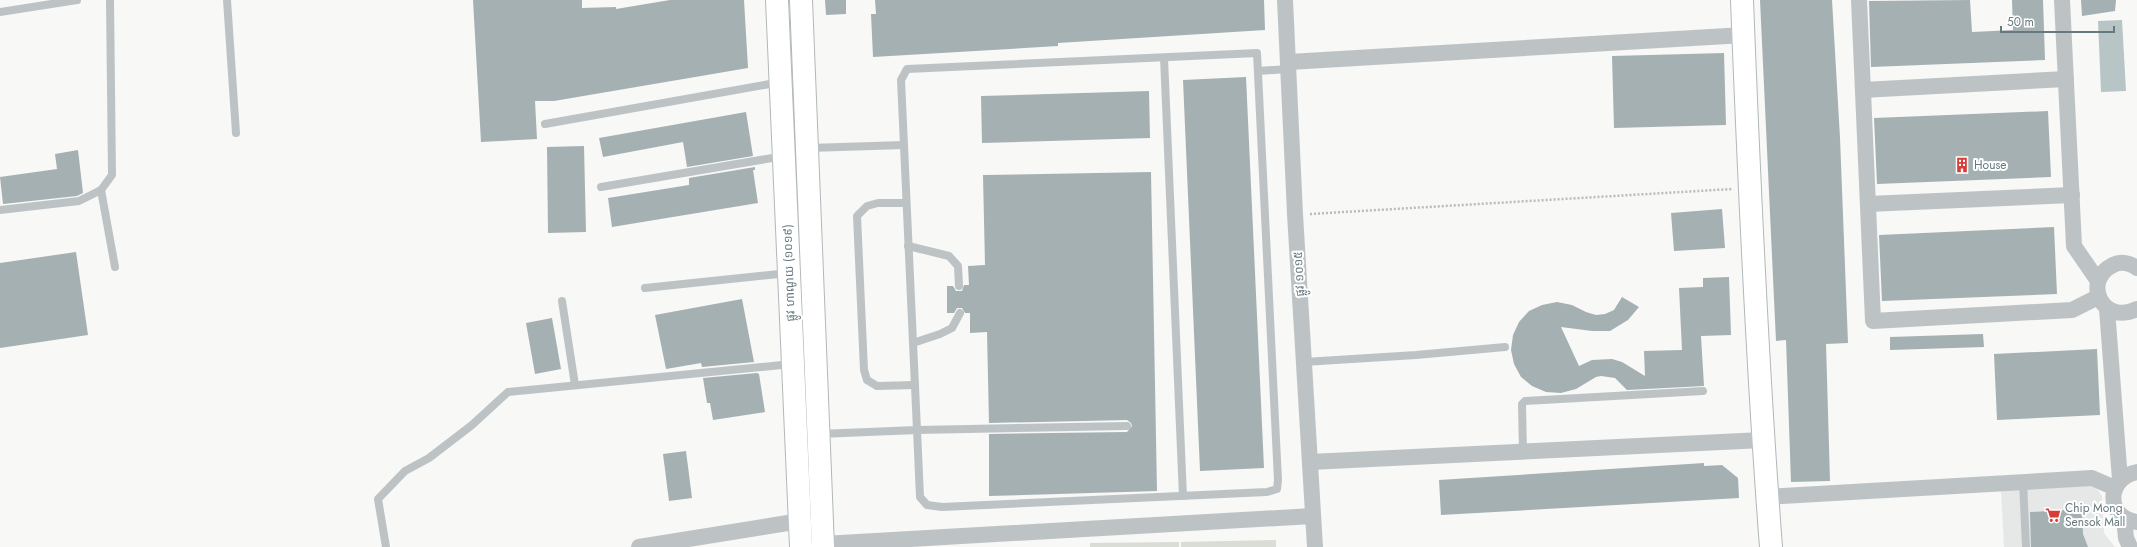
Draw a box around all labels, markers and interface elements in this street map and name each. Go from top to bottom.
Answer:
scale bar [2001,8,2114,34]
text: 50 m [2007,13,2034,31]
building icon: House [1953,156,1971,174]
place label: House [1974,156,2006,174]
street label: ផ្លូវ ហាណូយ (១០១៩) [778,224,801,322]
street label: ផ្លូវ ១០១៥ [1289,251,1311,297]
place label: Chip Mong Sensok Mall [2065,499,2125,531]
supermarket icon: Chip Mong Sensok Mall [2044,506,2062,524]

